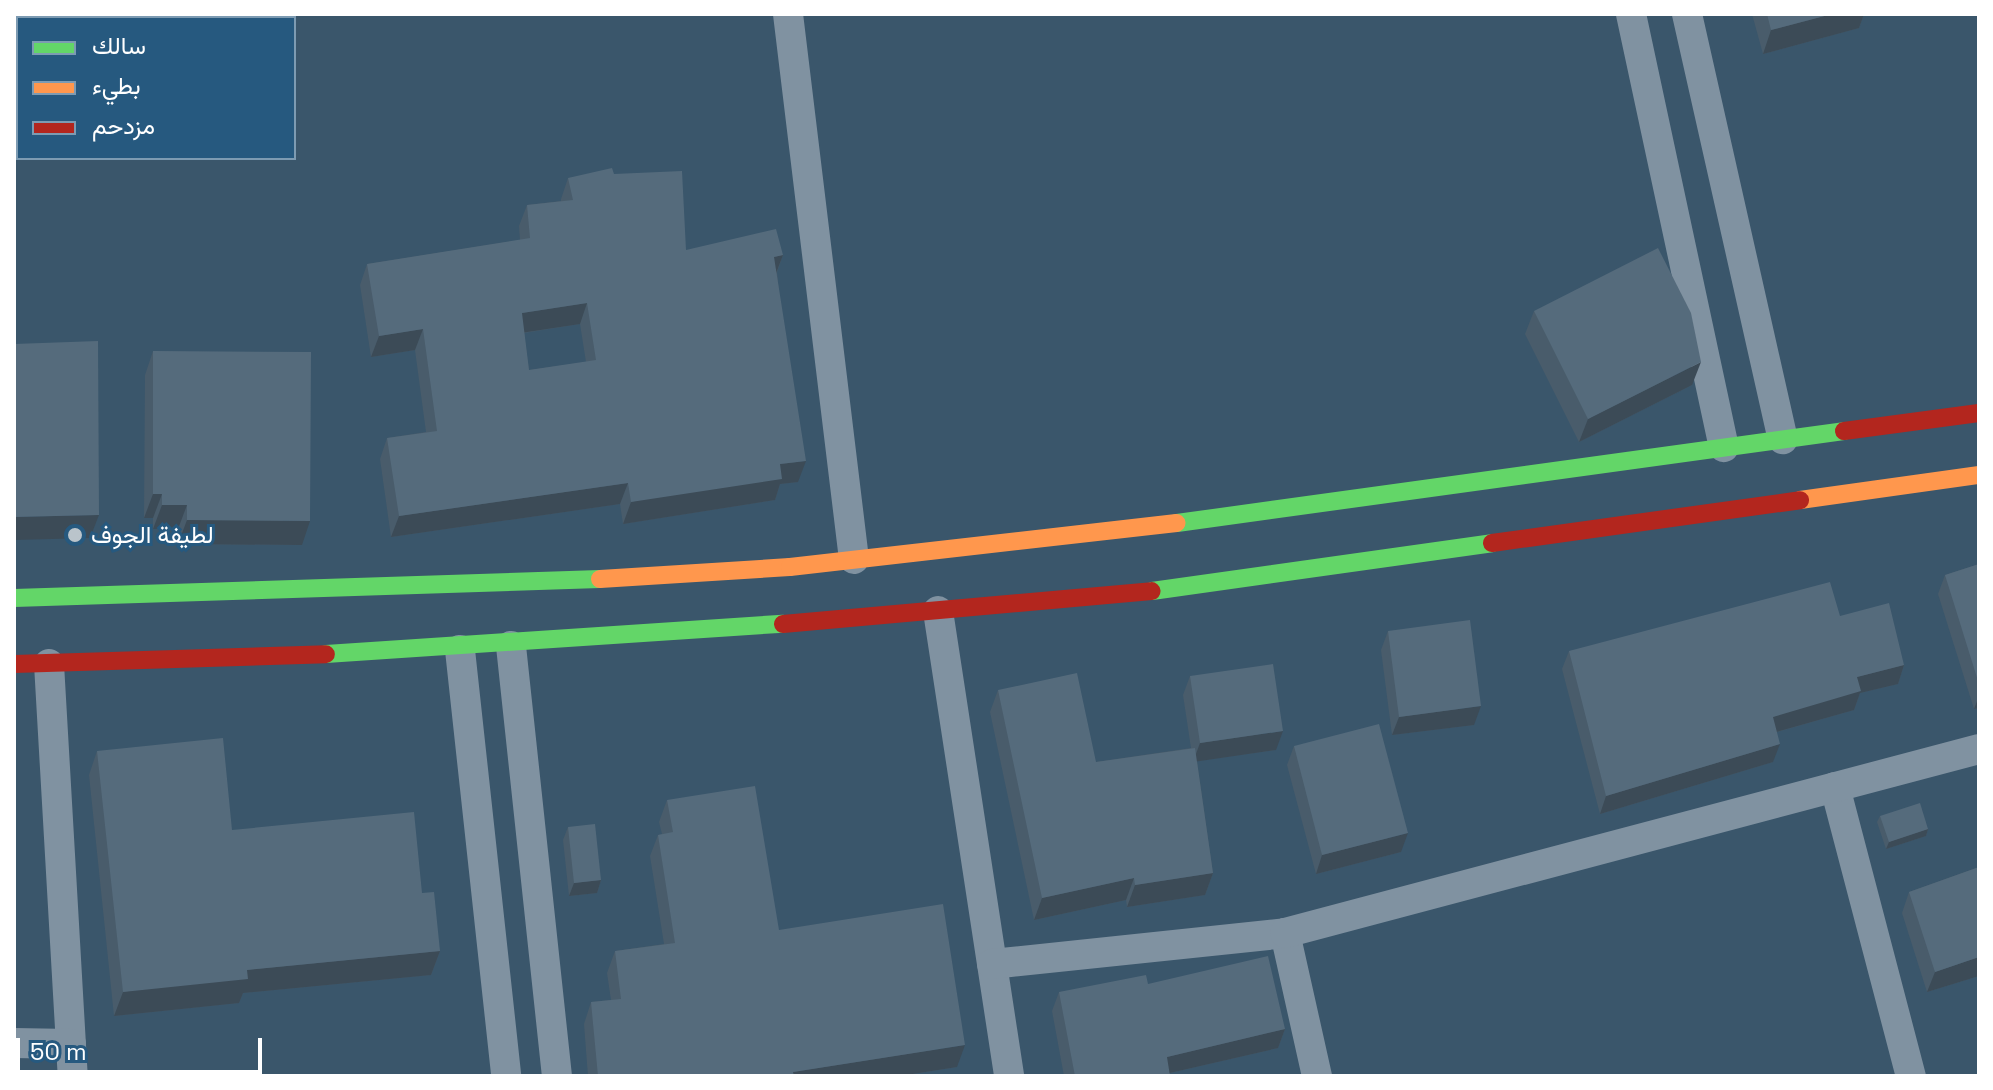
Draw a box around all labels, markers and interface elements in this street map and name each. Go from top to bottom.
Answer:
legend [16,16,296,160]
text: سالك [92,30,146,61]
text: بطيء [92,70,141,101]
text: مزدحم [92,110,155,141]
place label: لطيفة الجوف [91,521,214,549]
marker: لطيفة الجوف [66,526,84,544]
scale bar [20,1022,266,1072]
text: 50 m [30,1036,87,1067]

